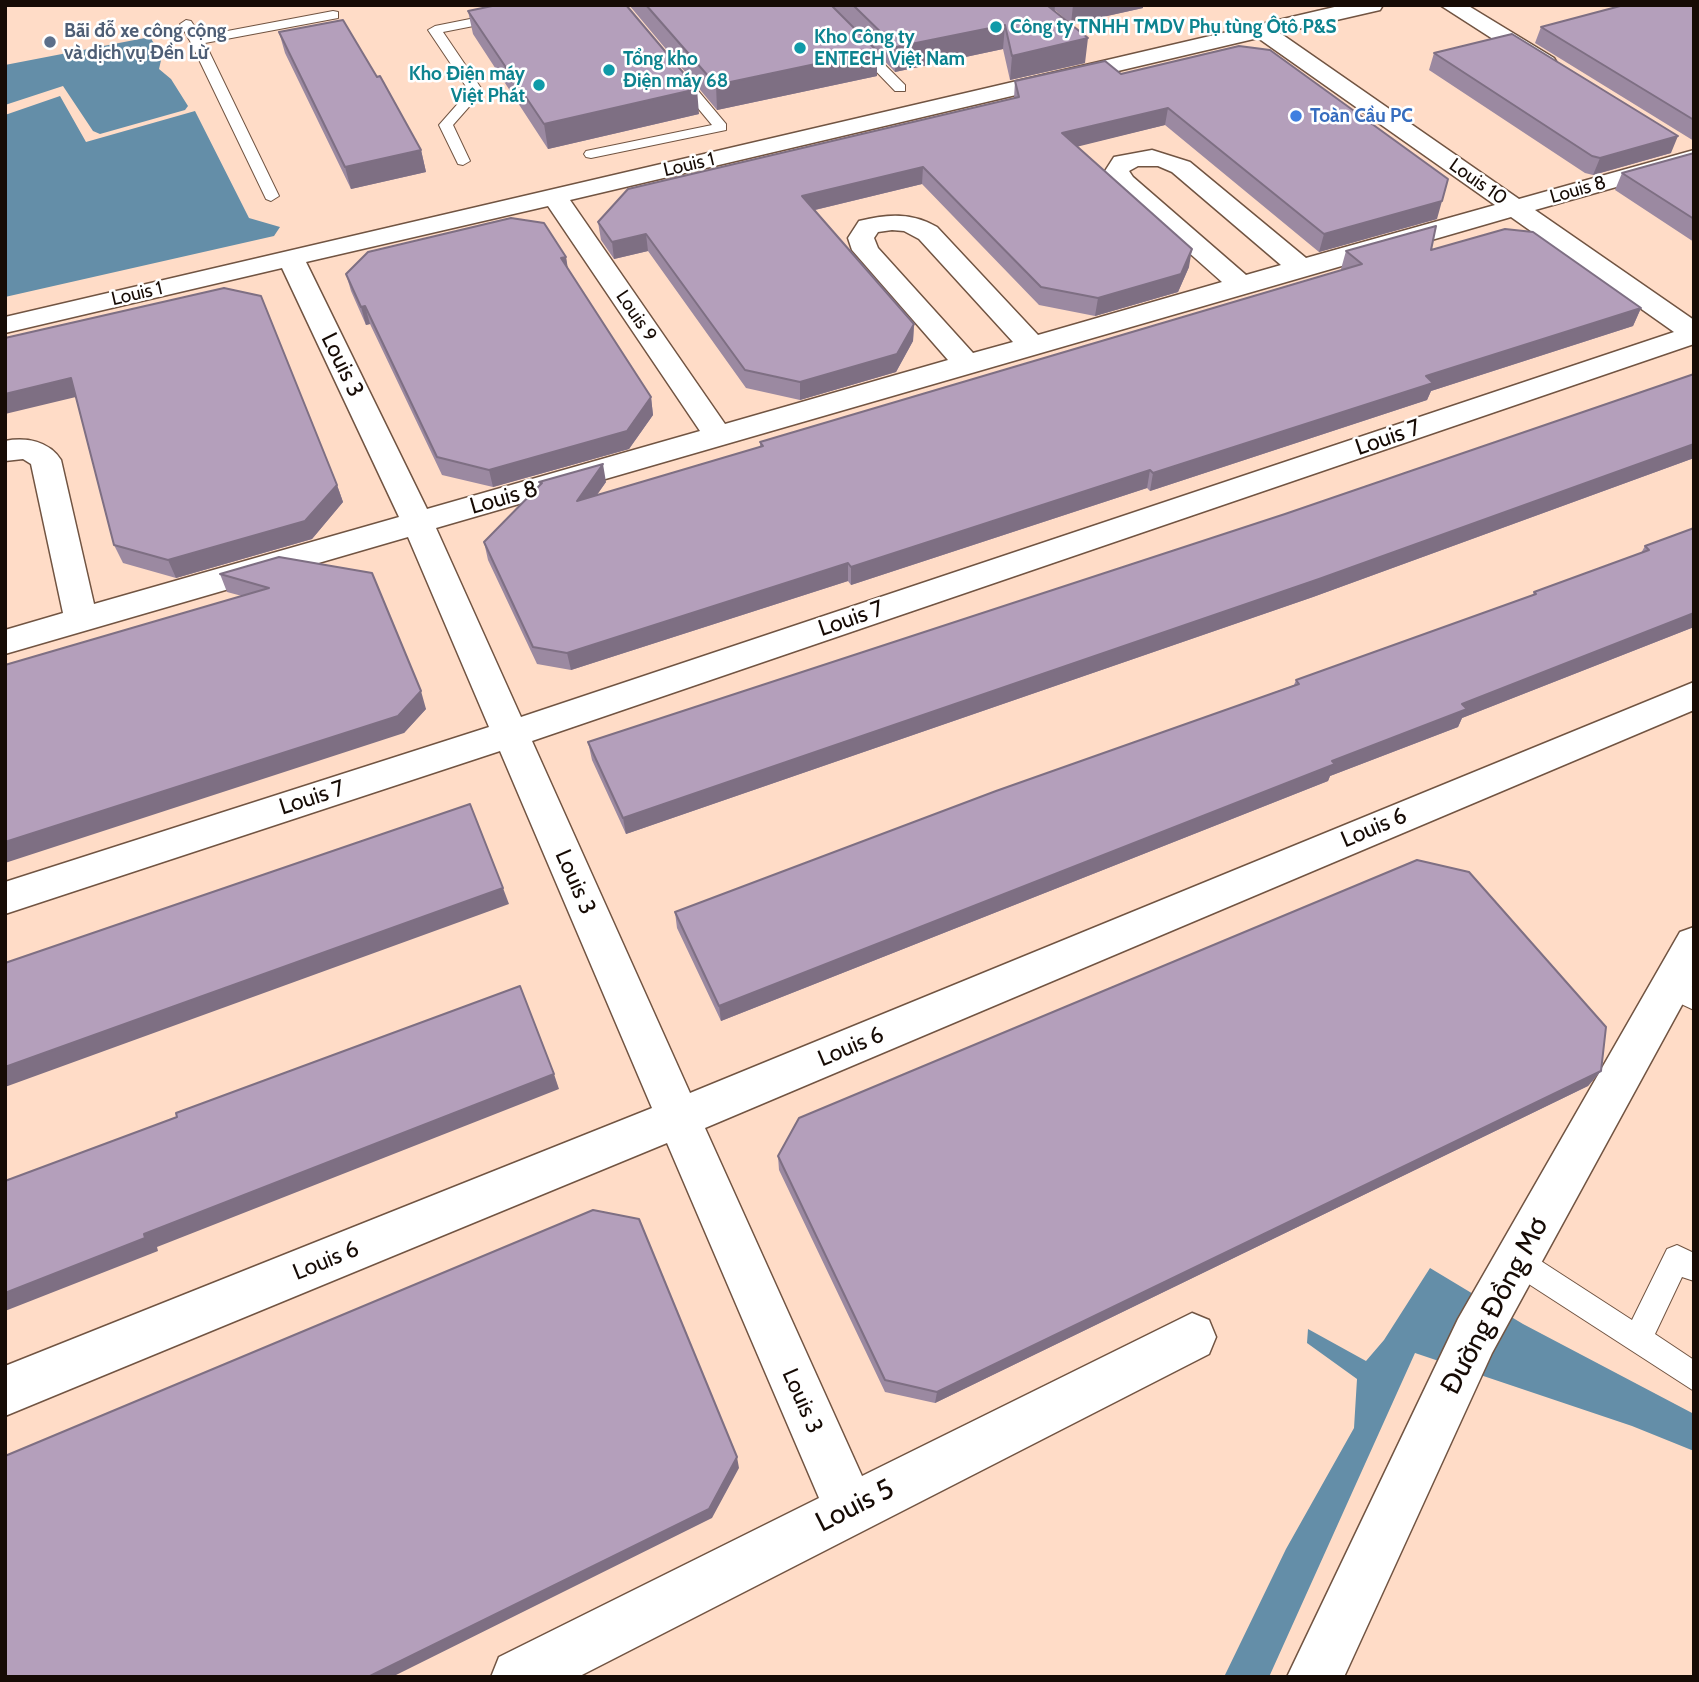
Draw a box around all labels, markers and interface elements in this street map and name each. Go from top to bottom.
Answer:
place label: Công ty TNHH TMDV Phụ tùng Ôtô P&S [1010,16,1337,38]
marker: Công ty TNHH TMDV Phụ tùng Ôtô P&S [988,19,1004,35]
place label: Bãi đỗ xe công cộng và dịch vụ Đền Lừ [64,20,226,64]
place label: Kho Công ty ENTECH Việt Nam [814,26,965,70]
marker: Bãi đỗ xe công cộng và dịch vụ Đền Lừ [42,34,58,50]
marker: Kho Công ty ENTECH Việt Nam [792,40,808,56]
place label: Tổng kho Điện máy 68 [623,48,728,92]
marker: Tổng kho Điện máy 68 [601,62,617,78]
place label: Kho Điện máy Việt Phát [409,63,525,107]
marker: Kho Điện máy Việt Phát [531,77,547,93]
place label: Toàn Cầu PC [1310,105,1413,127]
marker: Toàn Cầu PC [1288,108,1304,124]
street label: Louis 1 [661,148,717,182]
street label: Louis 10 [1445,154,1511,210]
street label: Louis 8 [1547,171,1609,209]
street label: Louis 1 [109,277,165,311]
street label: Louis 9 [611,286,661,346]
street label: Louis 3 [315,328,369,402]
street label: Louis 7 [1352,414,1424,462]
street label: Louis 8 [467,475,541,521]
street label: Louis 7 [815,595,887,643]
street label: Louis 7 [276,775,348,821]
street label: Louis 6 [1337,802,1411,854]
street label: Louis 3 [549,845,601,919]
street label: Louis 6 [814,1021,888,1073]
street label: Đường Đồng Mơ [1434,1212,1556,1400]
street label: Louis 6 [289,1235,363,1287]
street label: Louis 3 [776,1364,828,1438]
street label: Louis 5 [810,1472,900,1540]

